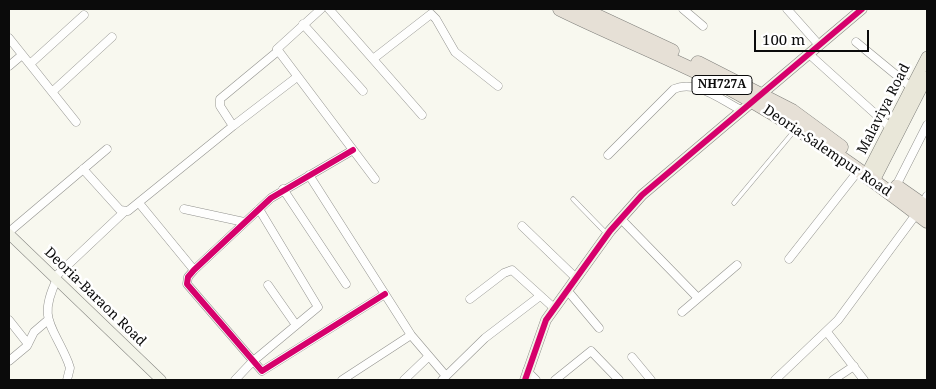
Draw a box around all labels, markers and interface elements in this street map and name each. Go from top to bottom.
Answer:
scale bar [756,20,871,52]
text: 100 m [762,29,805,49]
street label: Malaviya Road [854,61,914,157]
road number: NH727A [692,76,752,94]
street label: Deoria-Salempur Road [760,102,894,200]
street label: Deoria-Baraon Road [41,244,149,350]

